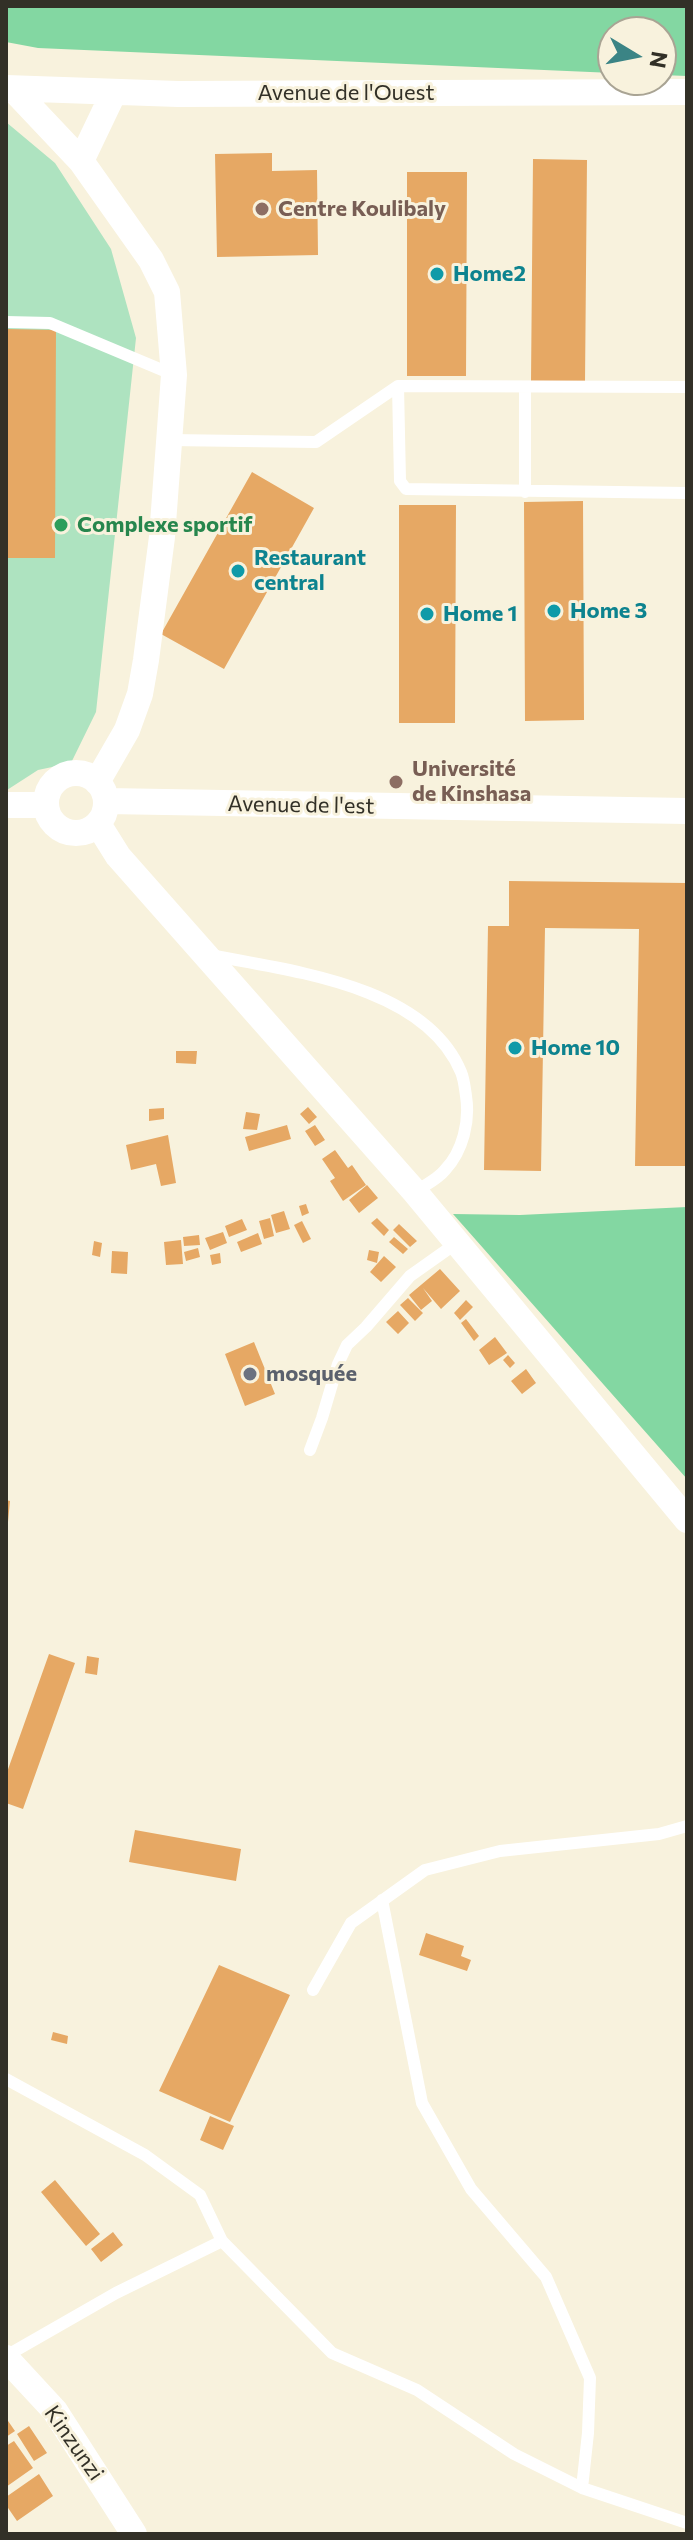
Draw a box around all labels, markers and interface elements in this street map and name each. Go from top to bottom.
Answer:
north arrow [597,16,677,96]
text: N [644,49,674,70]
street label: Avenue de l'Ouest [258,80,434,106]
place label: Centre Koulibaly [278,196,446,222]
marker: Centre Koulibaly [253,200,271,218]
place label: Home2 [453,261,526,287]
marker: Home2 [428,265,446,283]
place label: Complexe sportif [77,512,253,538]
marker: Complexe sportif [52,516,70,534]
place label: Restaurant central [254,545,366,596]
marker: Restaurant central [229,562,247,580]
place label: Home 3 [570,598,647,624]
place label: Home 1 [443,601,518,627]
marker: Home 3 [545,602,563,620]
marker: Home 1 [418,605,436,623]
place label: Université de Kinshasa [412,756,531,808]
marker: Université de Kinshasa [387,773,405,791]
street label: Avenue de l'est [227,791,375,819]
place label: Home 10 [531,1035,620,1061]
marker: Home 10 [506,1039,524,1057]
place label: mosquée [266,1361,357,1387]
marker: mosquée [241,1365,259,1383]
street label: Kinzunzi [39,2400,109,2486]

